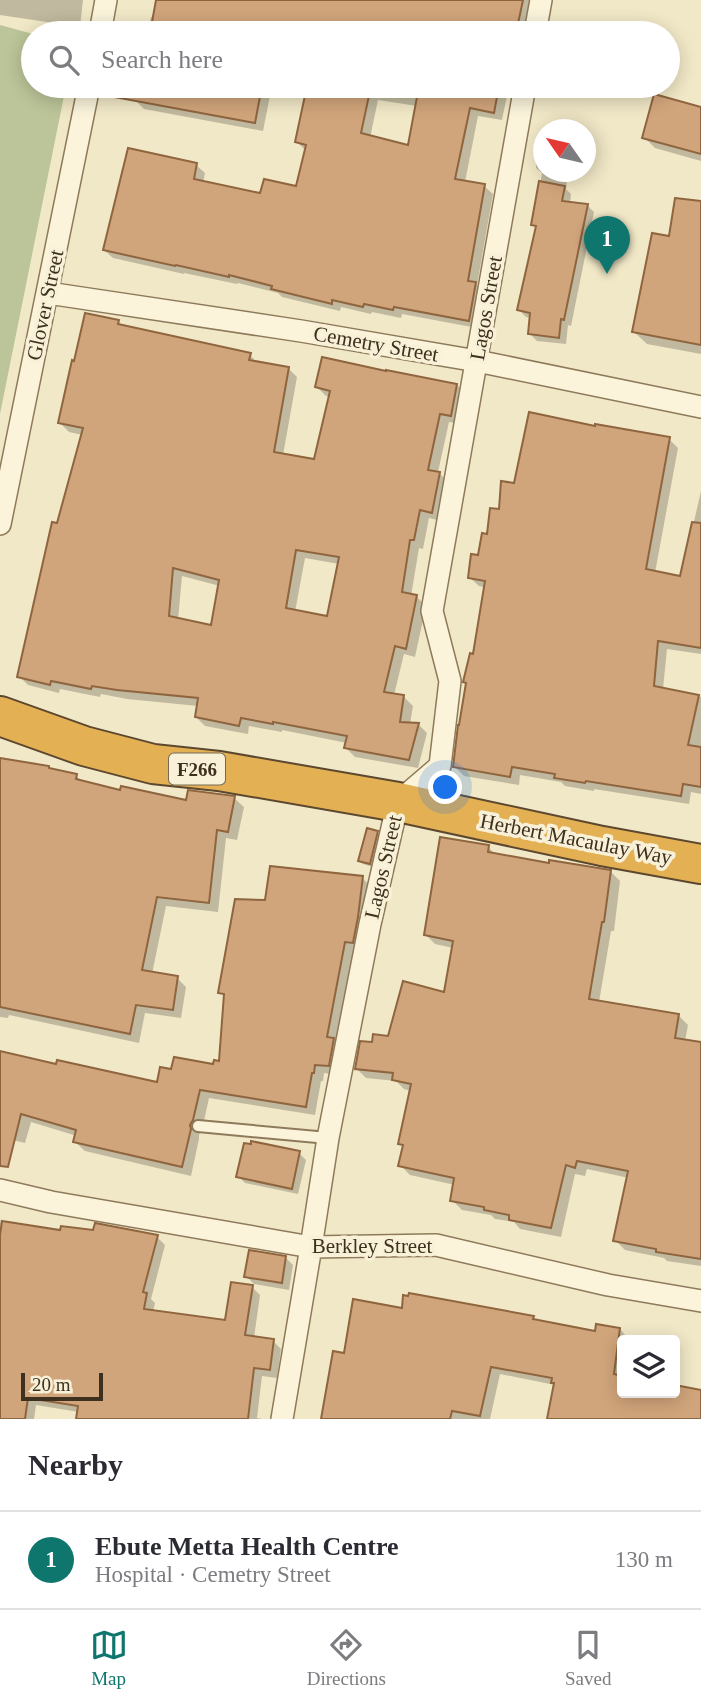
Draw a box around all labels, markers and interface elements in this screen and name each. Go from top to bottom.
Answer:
search box [21,21,680,98]
icon: search [45,41,83,79]
text: Search here [101,45,223,74]
north arrow [533,119,596,182]
pin: 1 [584,216,630,274]
street label: Glover Street [22,247,68,363]
street label: Lagos Street [465,254,507,362]
street label: Cemetry Street [312,321,441,367]
road number: F266 [169,754,225,784]
your location [428,770,462,804]
street label: Herbert Macaulay Way [478,809,674,869]
street label: Lagos Street [359,813,407,921]
street label: Berkley Street [312,1234,433,1258]
map controls [617,1335,680,1398]
button: layers [617,1335,680,1398]
scale bar [21,1370,103,1402]
text: 20 m [32,1374,71,1395]
text: Nearby [28,1448,123,1481]
text: Ebute Metta Health Centre [95,1532,399,1561]
text: 1 [45,1547,57,1572]
text: 130 m [615,1547,673,1572]
text: Hospital · Cemetry Street [95,1562,331,1587]
tab: Map [90,1626,128,1690]
tab: Directions [307,1626,386,1690]
tab: Saved [565,1626,611,1690]

